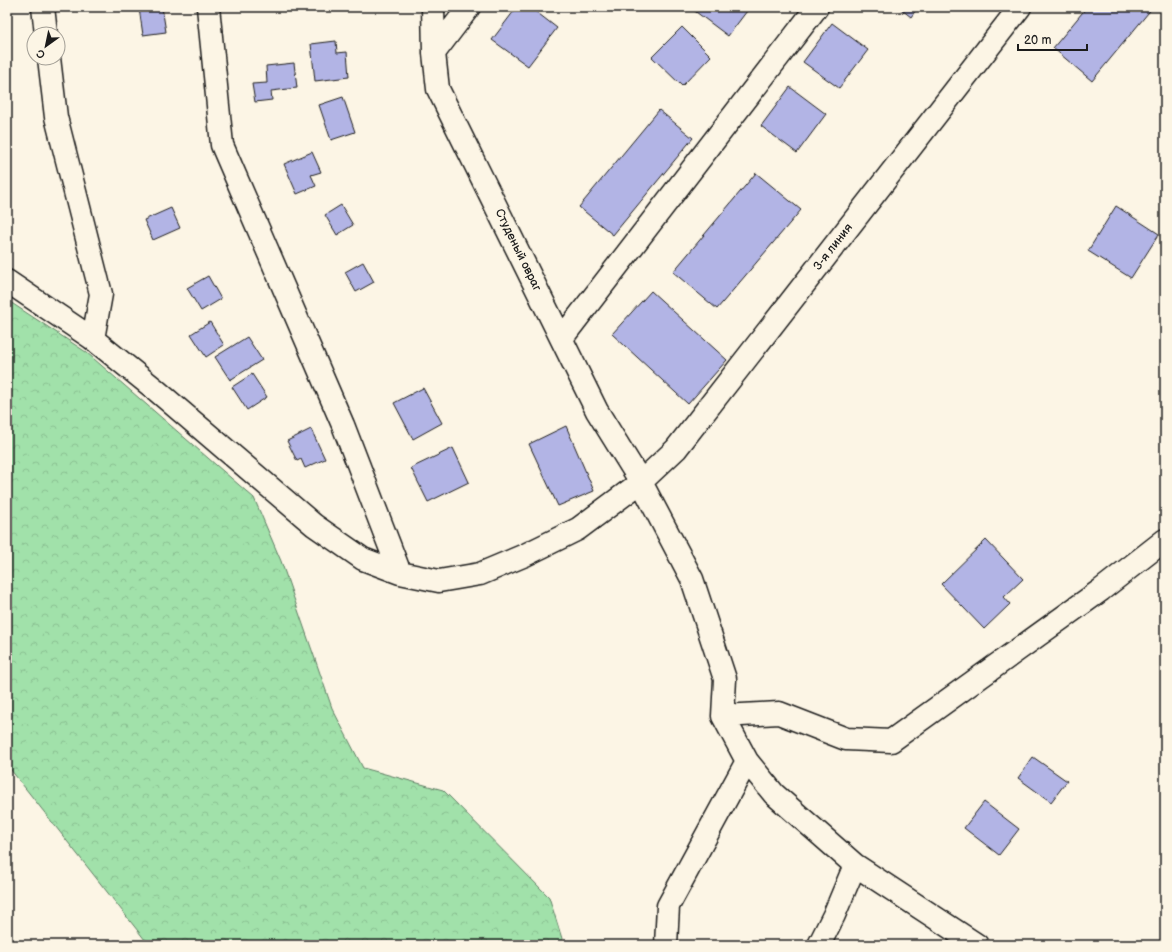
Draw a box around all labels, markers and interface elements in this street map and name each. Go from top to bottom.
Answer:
north arrow [26,26,66,66]
scale bar [1018,26,1087,52]
text: 20 m [1024,33,1051,48]
text: С [34,46,48,62]
street label: Студеный овраг [492,206,545,294]
street label: 3-я линия [810,220,856,273]

